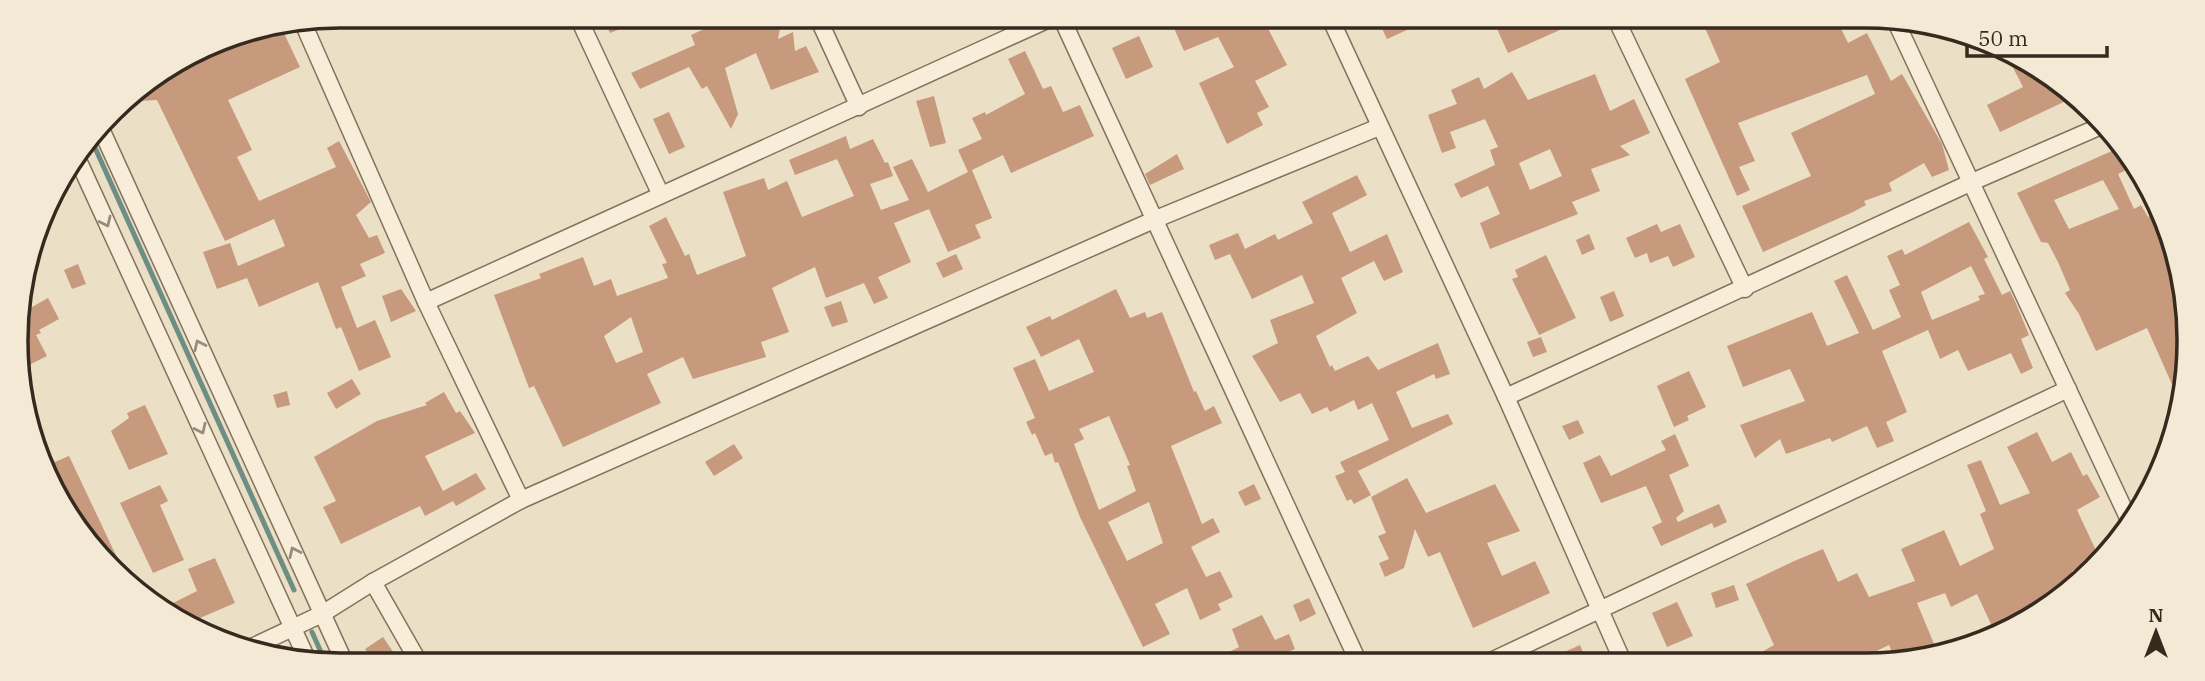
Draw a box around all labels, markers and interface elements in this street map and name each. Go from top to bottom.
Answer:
scale bar [1967,14,2107,58]
text: 50 m [1978,24,2028,52]
one-way arrow [98,215,112,227]
one-way arrow [193,340,207,352]
one-way arrow [193,422,207,434]
one-way arrow [288,547,302,559]
north arrow [2121,597,2191,667]
text: N [2148,603,2164,627]

